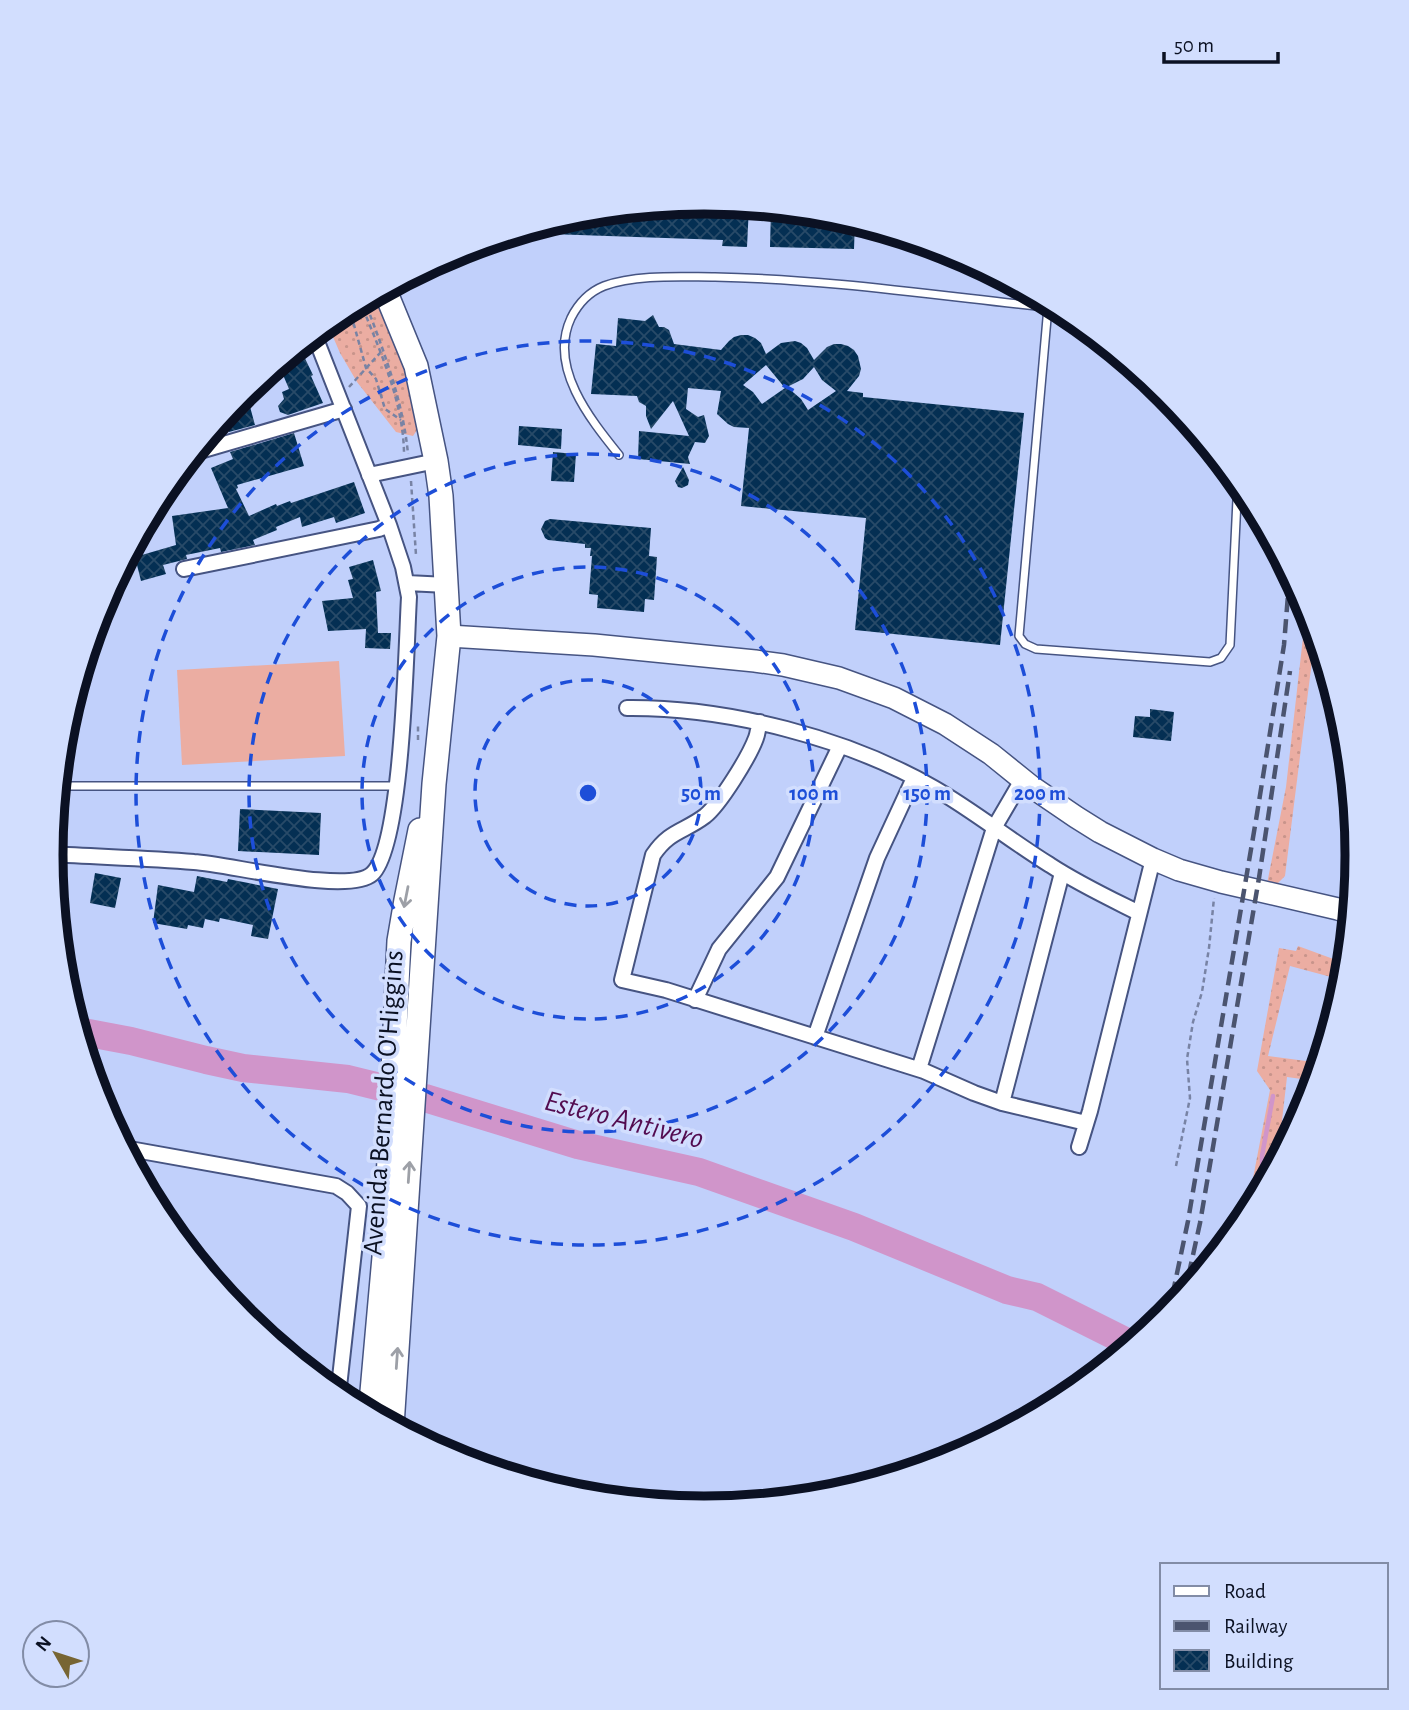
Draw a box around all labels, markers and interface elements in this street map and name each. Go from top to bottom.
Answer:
scale bar [1164,21,1278,65]
text: 50 m [1174,35,1214,56]
centre of rings [576,781,600,805]
text: 50 m [681,783,721,804]
text: 100 m [789,783,839,804]
text: 150 m [903,783,951,804]
text: 200 m [1014,783,1066,804]
one-way arrow [399,885,413,908]
street label: Avenida Bernardo O'Higgins [359,949,409,1257]
water label: Estero Antivero [541,1086,707,1154]
one-way arrow [403,1162,416,1184]
one-way arrow [390,1346,403,1369]
legend [1160,1563,1388,1689]
text: Road [1224,1581,1266,1602]
text: Railway [1224,1616,1287,1637]
north arrow [21,1619,91,1689]
text: N [32,1633,55,1655]
text: Building [1224,1651,1294,1672]

